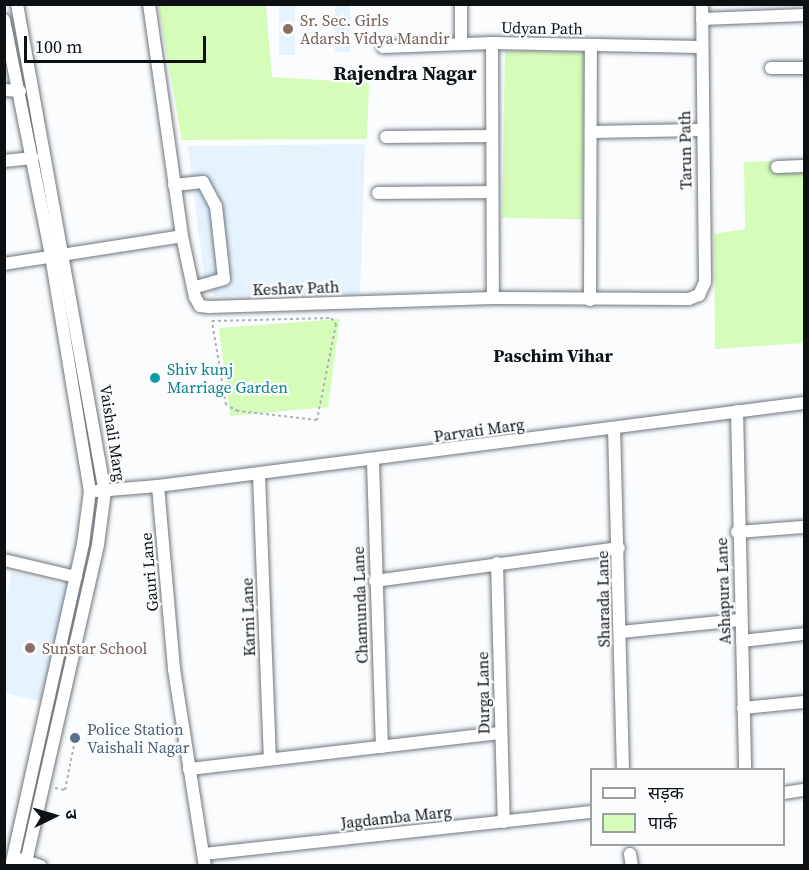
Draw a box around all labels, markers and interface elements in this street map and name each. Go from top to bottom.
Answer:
place label: Sr. Sec. Girls Adarsh Vidya Mandir [300,10,450,48]
street label: Udyan Path [501,18,583,38]
marker: Sr. Sec. Girls Adarsh Vidya Mandir [281,22,295,36]
scale bar [27,24,208,62]
text: 100 m [35,34,82,59]
district label: Rajendra Nagar [333,61,477,85]
street label: Tarun Path [675,110,695,190]
street label: Keshav Path [252,277,340,299]
district label: Paschim Vihar [493,345,613,367]
place label: Shiv kunj Marriage Garden [167,359,288,397]
marker: Shiv kunj Marriage Garden [148,371,162,385]
street label: Vaishali Marg [96,383,130,483]
street label: Parvati Marg [433,414,525,446]
street label: Gauri Lane [136,532,162,612]
street label: Ashapura Lane [712,537,734,645]
street label: Chamunda Lane [348,546,372,664]
street label: Sharada Lane [593,550,613,648]
street label: Karni Lane [237,577,259,657]
place label: Sunstar School [42,638,147,658]
marker: Sunstar School [23,641,37,655]
street label: Durga Lane [473,652,493,734]
place label: Police Station Vaishali Nagar [87,719,190,757]
marker: Police Station Vaishali Nagar [68,731,82,745]
legend [590,768,785,846]
text: सड़क [648,780,684,805]
north arrow [24,786,84,846]
street label: Jagdamba Marg [340,802,452,832]
text: उ [61,809,83,820]
text: पार्क [648,810,677,835]

